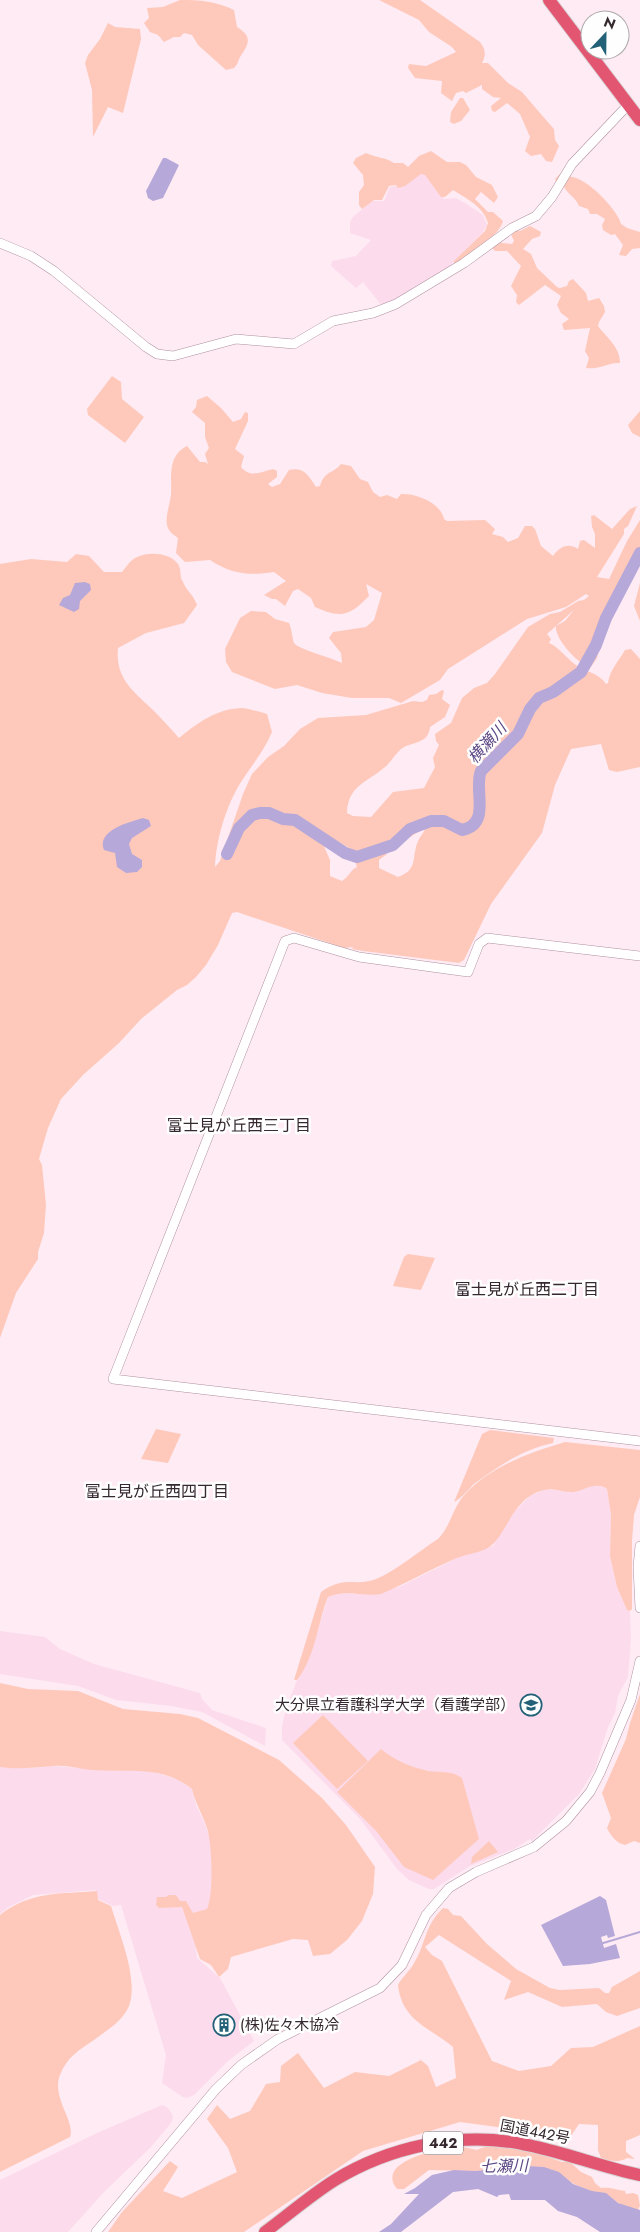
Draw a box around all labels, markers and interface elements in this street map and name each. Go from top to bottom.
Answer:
north arrow [580,10,630,60]
text: N [601,12,619,34]
water label: 横瀬川 [462,716,513,769]
district label: 富士見が丘西三丁目 [167,1114,311,1137]
district label: 富士見が丘西二丁目 [455,1278,599,1301]
district label: 富士見が丘西四丁目 [85,1480,229,1503]
school or university icon: 大分県立看護科学大学（看護学部） [519,1693,543,1717]
place label: 大分県立看護科学大学（看護学部） [275,1694,515,1716]
building icon: (株)佐々木協冷 [212,2013,236,2037]
place label: (株)佐々木協冷 [240,2014,339,2036]
street label: 国道442号 [498,2114,572,2150]
road number: 442 [423,2132,463,2154]
water label: 七瀬川 [480,2154,530,2178]

